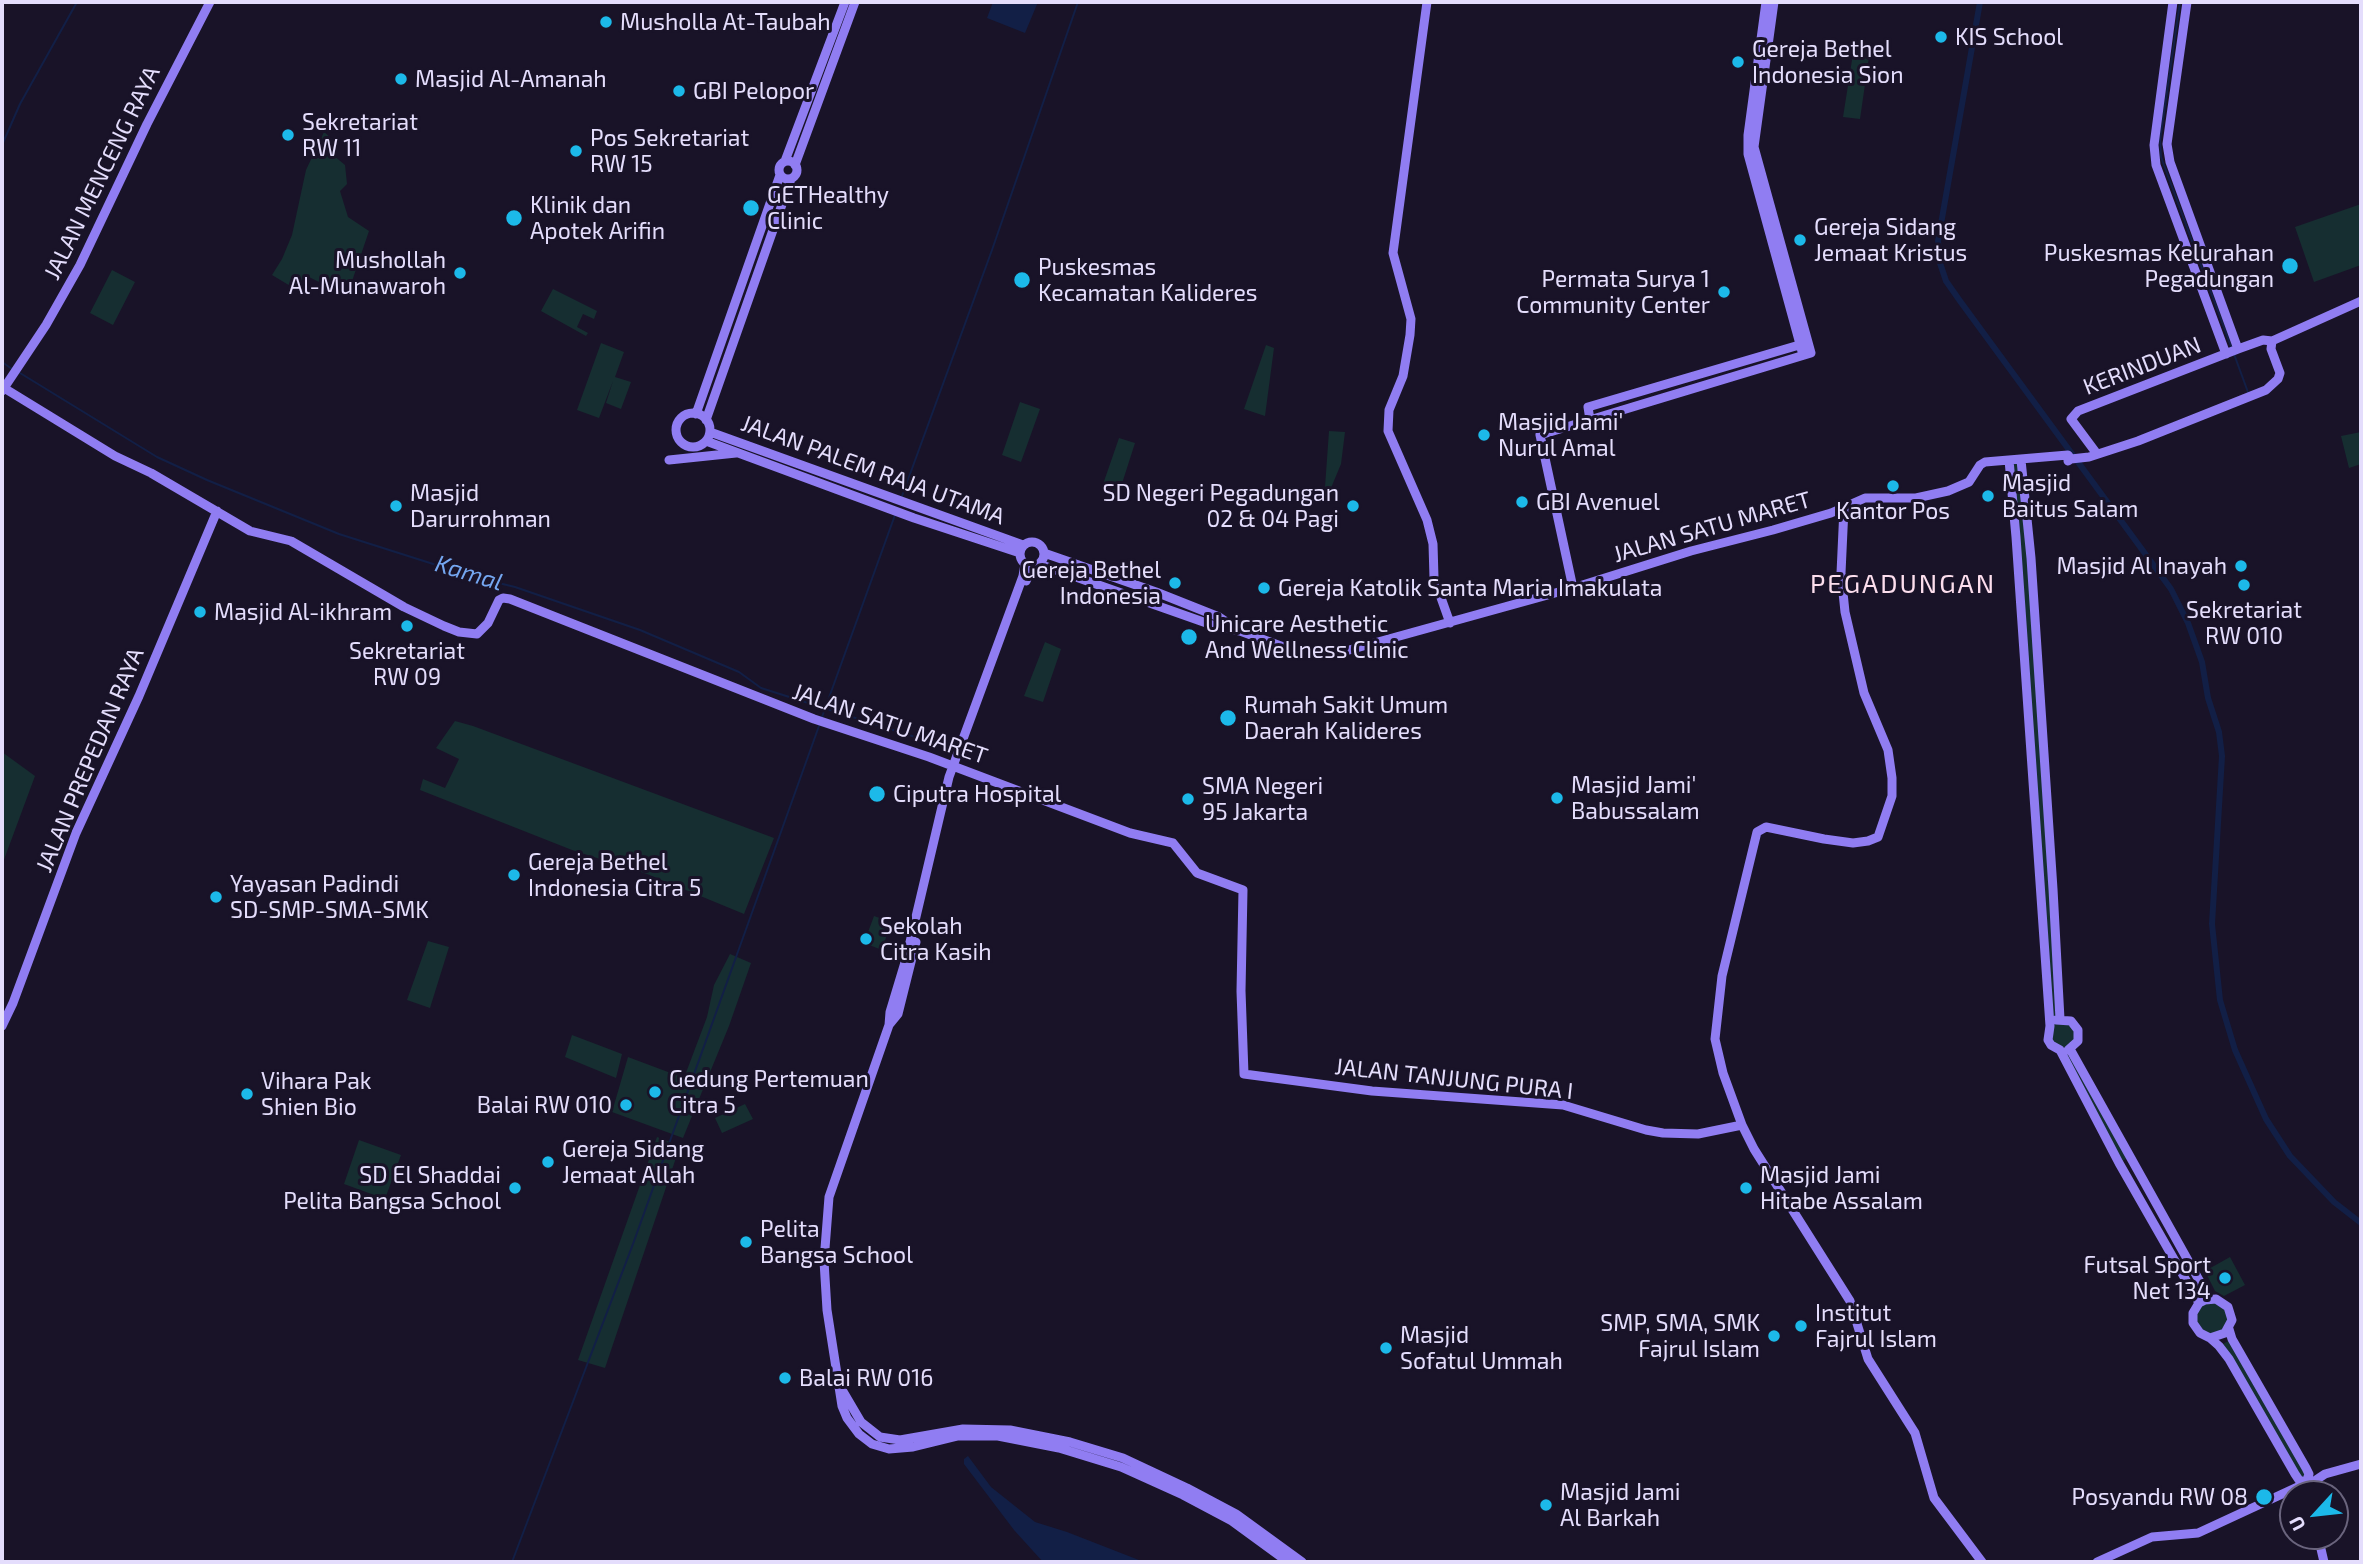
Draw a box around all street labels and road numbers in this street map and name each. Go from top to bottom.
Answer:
street label: JALAN MENCENG RAYA [38,62,166,284]
street label: KERINDUAN [2079,331,2205,401]
street label: JALAN PALEM RAJA UTAMA [737,409,1009,531]
street label: JALAN SATU MARET [1610,486,1814,568]
street label: JALAN PREPEDAN RAYA [30,644,150,876]
street label: JALAN SATU MARET [789,678,991,770]
street label: JALAN TANJUNG PURA I [1333,1053,1575,1105]

